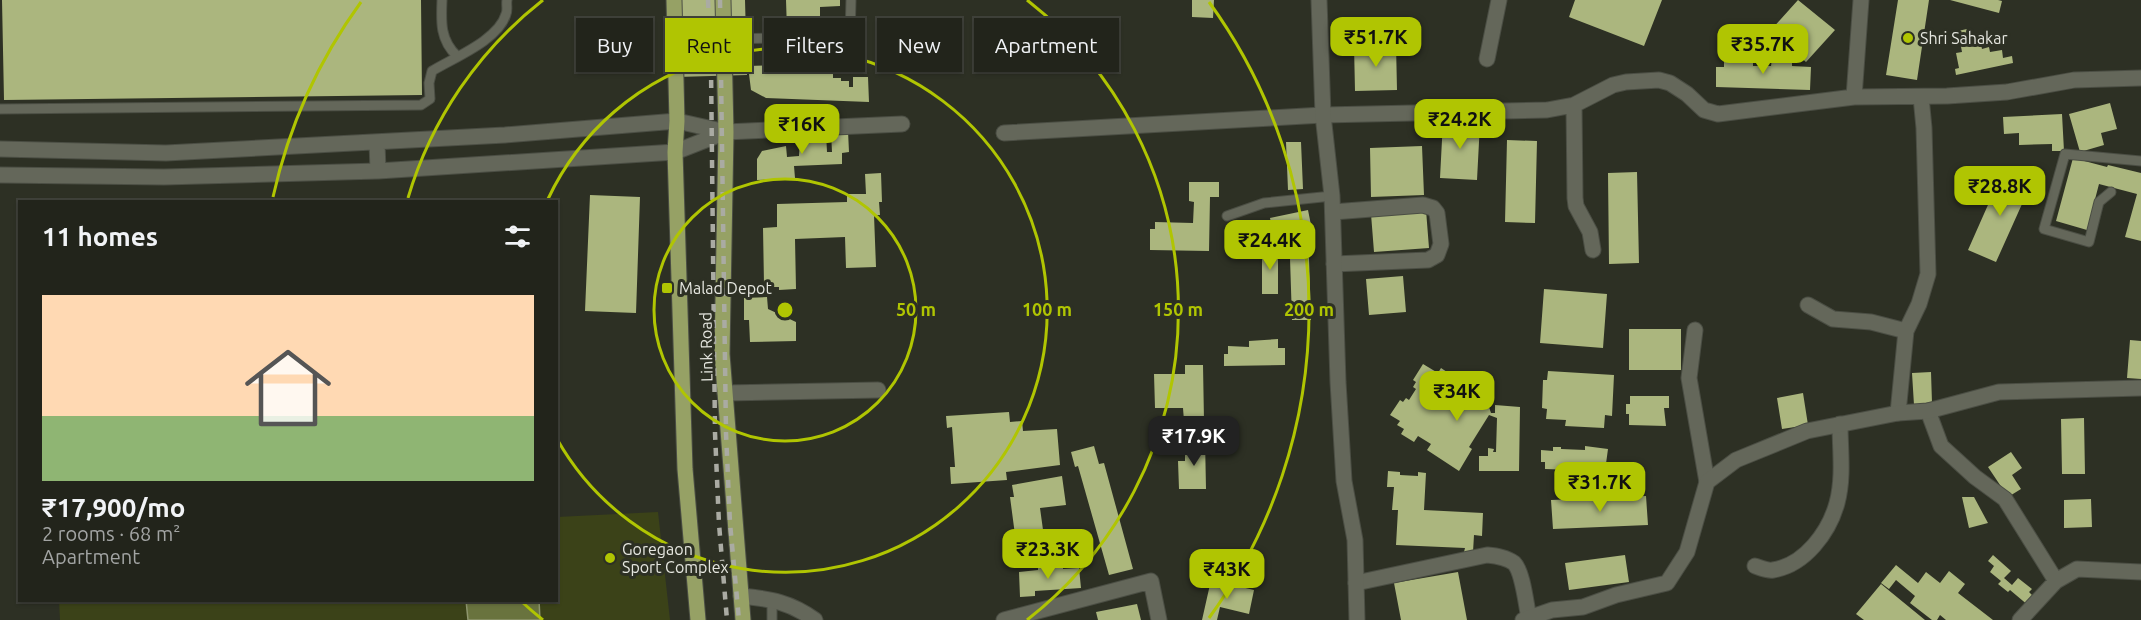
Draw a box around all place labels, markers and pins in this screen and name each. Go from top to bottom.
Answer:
pin: ₹51.7K [1327,17,1425,68]
pin: ₹35.7K [1714,24,1812,75]
place label: Shri Sahakar [1920,29,2007,47]
marker: Shri Sahakar [1901,31,1915,45]
pin: ₹24.2K [1411,99,1509,150]
pin: ₹16K [766,104,838,155]
pin: ₹28.8K [1951,166,2049,217]
pin: ₹24.4K [1221,220,1319,271]
place label: Malad Depot [679,279,772,297]
marker: Malad Depot [660,281,674,295]
centre of rings [775,300,795,320]
pin: ₹34K [1421,371,1493,422]
pin: ₹17.9K [1145,416,1243,467]
pin: ₹31.7K [1551,462,1649,513]
pin: ₹23.3K [999,529,1097,580]
place label: Goregaon Sport Complex [622,540,729,576]
pin: ₹43K [1191,549,1263,600]
marker: Goregaon Sport Complex [603,551,617,565]

